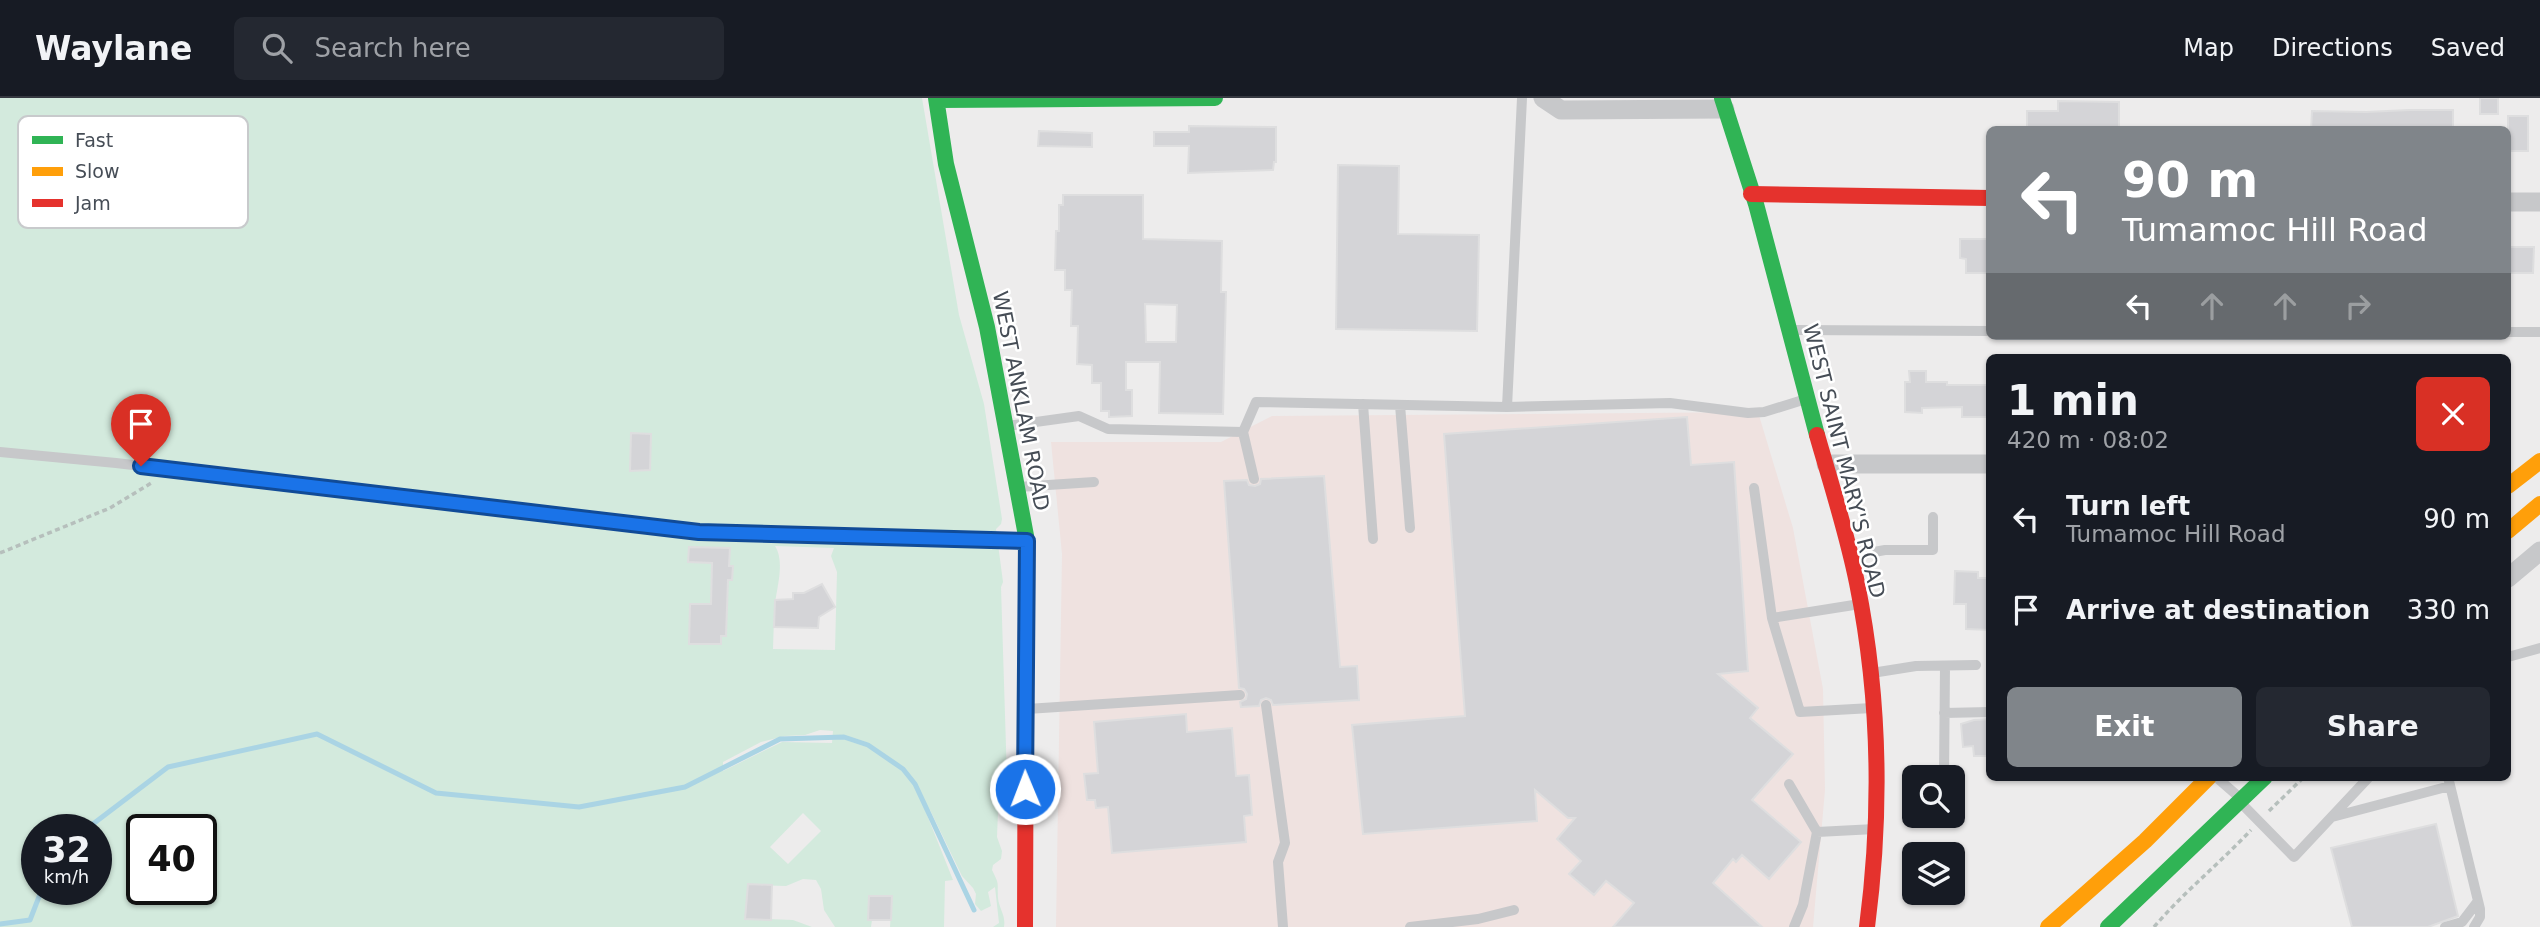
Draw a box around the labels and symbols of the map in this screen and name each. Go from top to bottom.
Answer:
legend [18,116,248,228]
text: Fast [75,129,113,151]
text: Slow [75,160,120,182]
text: Jam [74,192,111,214]
street label: WEST ANKLAM ROAD [988,289,1054,513]
street label: WEST SAINT MARY'S ROAD [1798,321,1890,601]
pin [111,394,171,466]
position arrow [988,752,1062,826]
speed limit sign: 40 [126,814,217,905]

